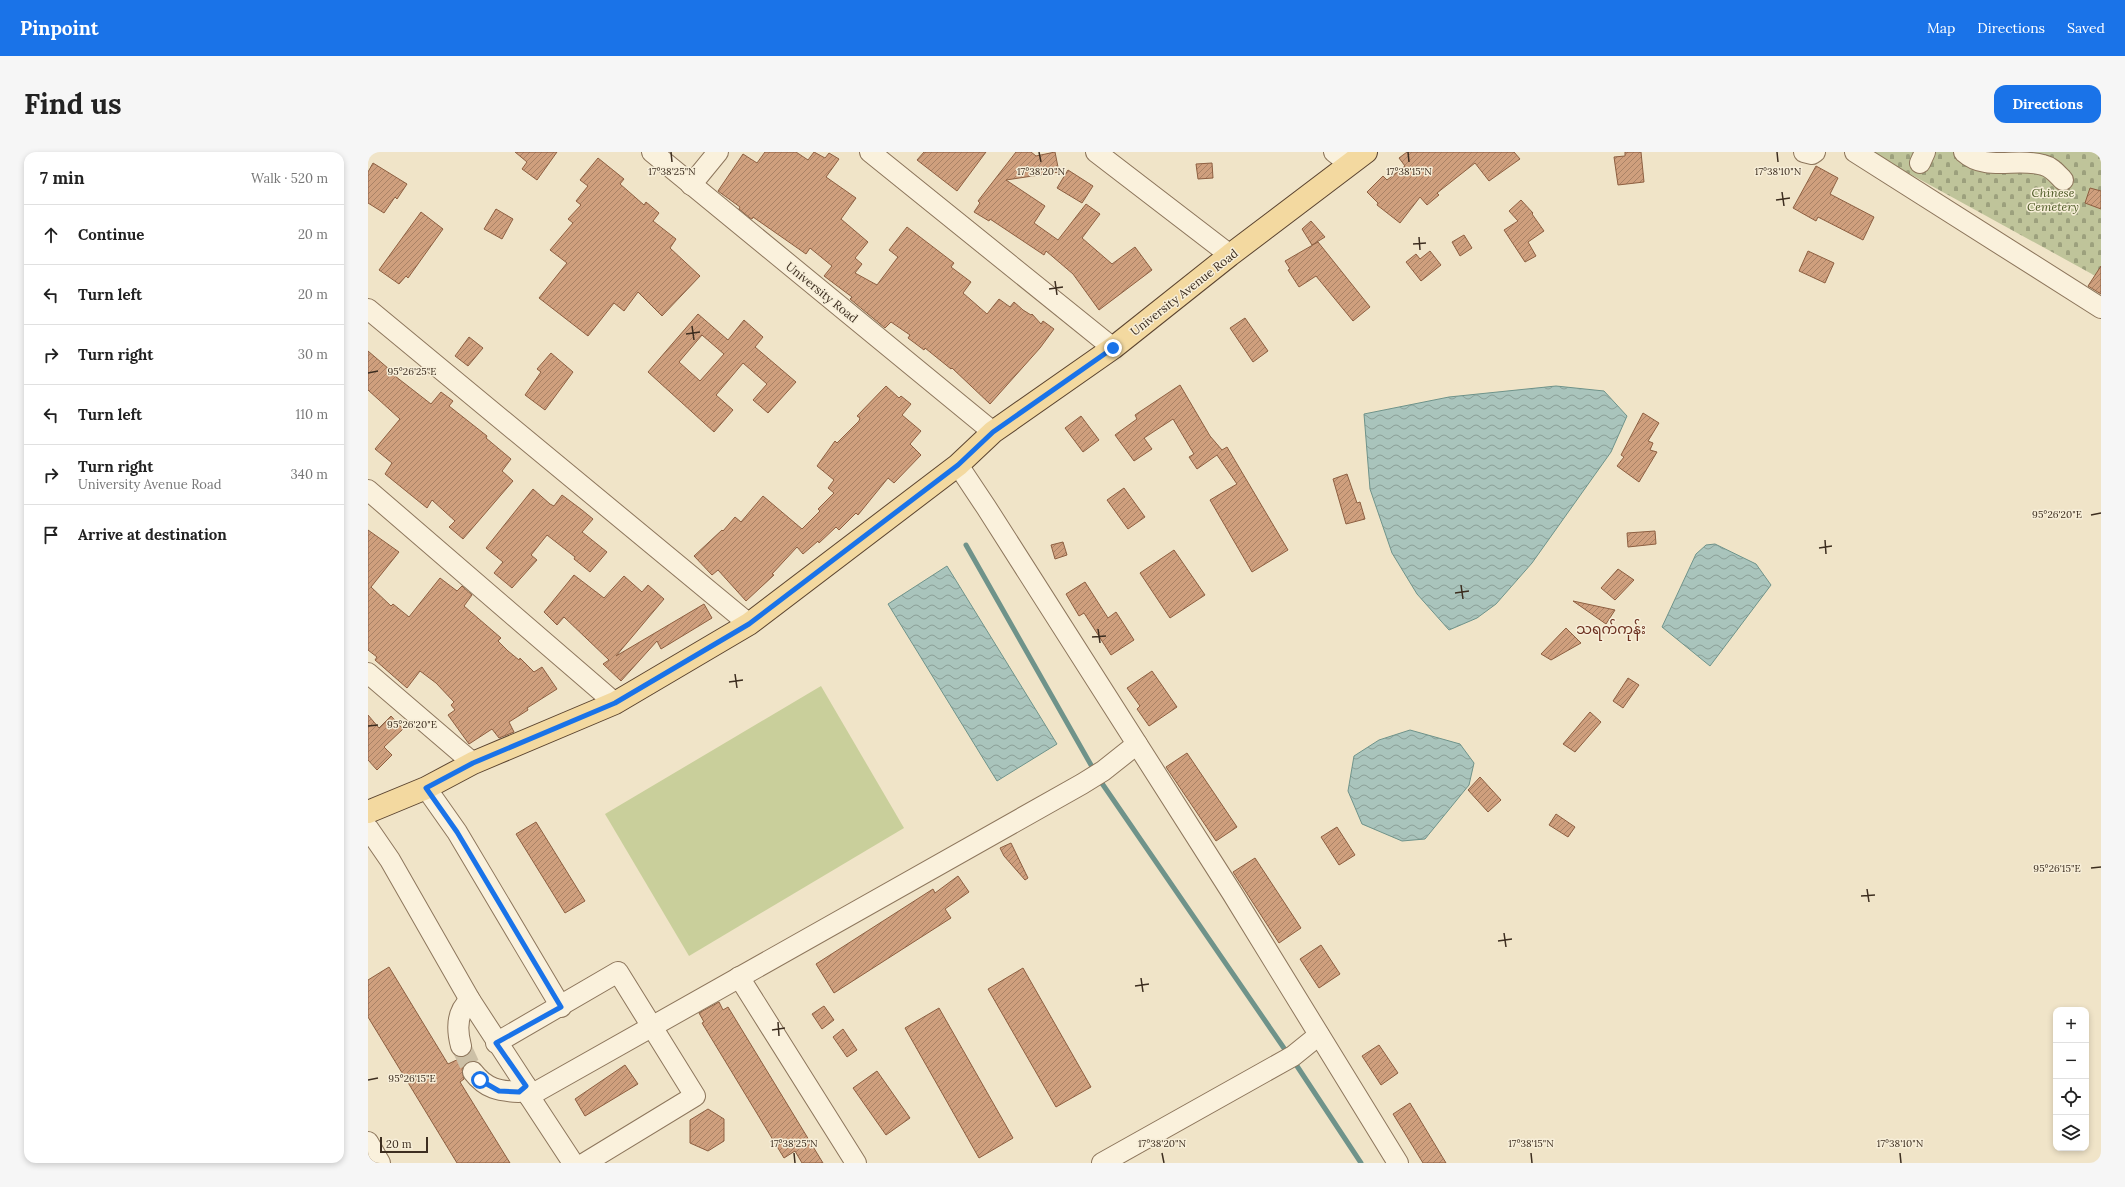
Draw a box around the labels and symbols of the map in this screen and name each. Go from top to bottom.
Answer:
text: 17°38'25"N [648,165,696,178]
text: 17°38'20"N [1017,165,1065,178]
text: 17°38'15"N [1386,165,1432,178]
text: 17°38'10"N [1755,165,1802,178]
park label: Chinese Cemetery [2027,185,2079,214]
street label: University Avenue Road [1127,245,1241,339]
street label: University Road [783,258,861,326]
route end [1104,339,1122,357]
text: 95°26'25"E [387,365,437,378]
text: 95°26'20"E [2032,508,2082,521]
district label: သရက်ကုန်း [1576,619,1646,641]
text: 95°26'20"E [387,718,437,731]
text: 95°26'15"E [2033,862,2081,875]
route start [471,1071,489,1089]
text: 95°26'15"E [388,1072,436,1085]
scale bar [380,1135,428,1154]
text: 17°38'25"N [770,1137,818,1150]
text: 17°38'20"N [1138,1137,1186,1150]
text: 17°38'15"N [1508,1137,1554,1150]
text: 17°38'10"N [1877,1137,1924,1150]

